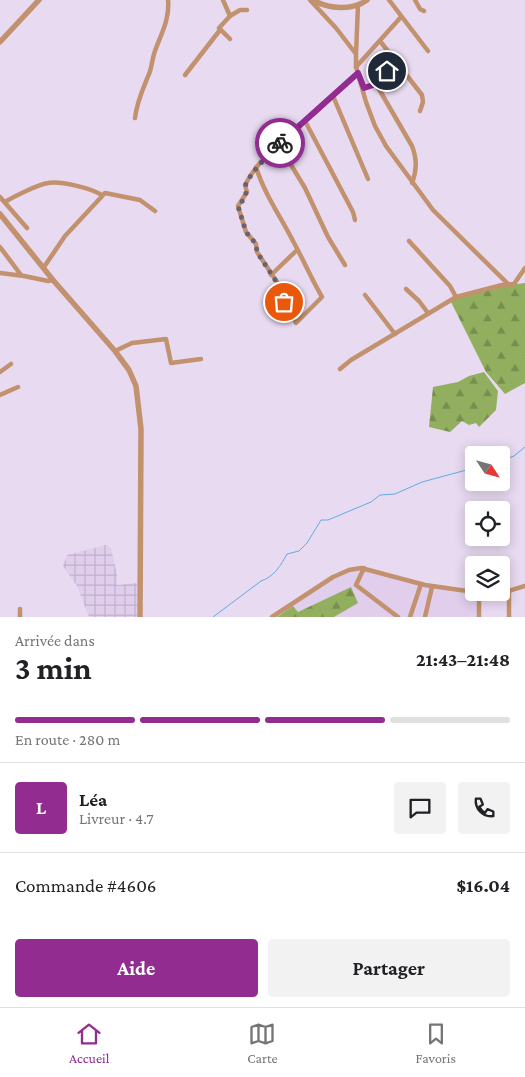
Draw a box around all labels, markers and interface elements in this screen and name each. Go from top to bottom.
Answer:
pin [366,50,408,92]
icon: home [373,57,401,85]
courier [255,118,305,168]
icon: bike [266,129,294,157]
pin [263,281,305,323]
icon: bag [270,288,298,316]
north arrow [465,446,510,491]
map controls [465,446,510,601]
button: locate [465,501,510,546]
button: layers [465,556,510,601]
text: Arrivée dans [15,632,95,649]
text: 21:43–21:48 [416,649,510,670]
text: 3 min [15,650,92,686]
text: En route · 280 m [15,731,120,748]
button: chat [394,782,446,834]
button: phone [458,782,510,834]
text: Léa [79,789,107,810]
text: L [36,797,46,818]
text: Livreur · 4.7 [79,810,154,827]
text: Commande #4606 [15,875,157,896]
text: $16.04 [457,875,510,896]
button: Aide [15,939,258,997]
button: Partager [268,939,510,997]
tab: Accueil [69,1020,109,1066]
tab: Carte [247,1020,278,1066]
tab: Favoris [416,1020,456,1066]

